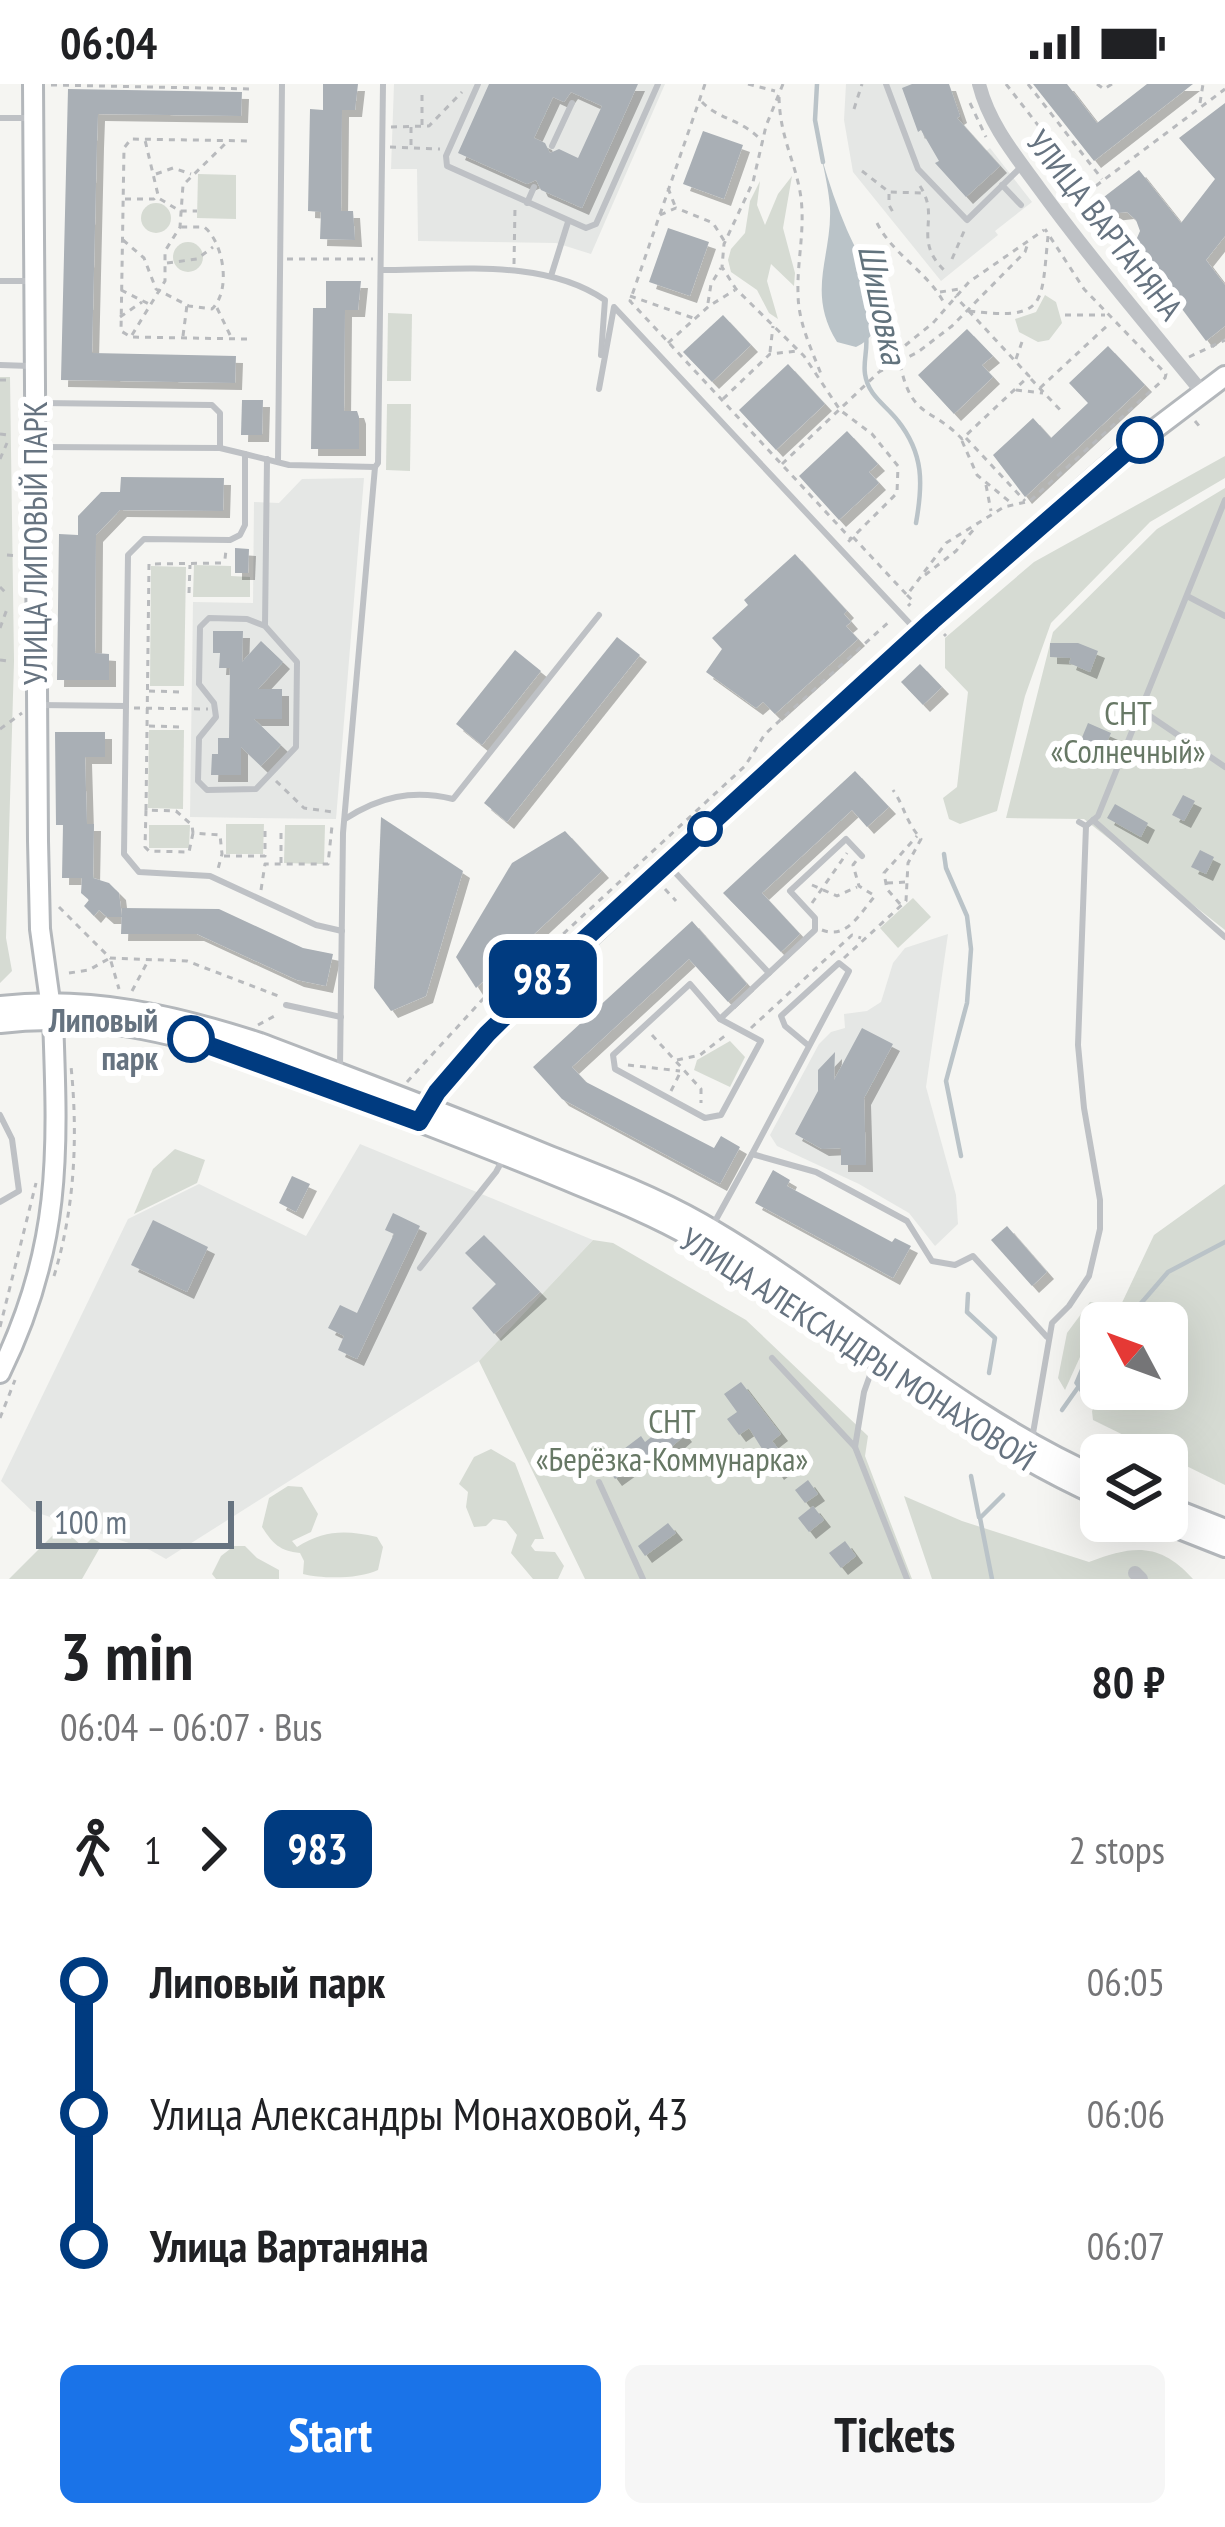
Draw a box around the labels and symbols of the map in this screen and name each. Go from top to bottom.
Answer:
street label: УЛИЦА ВАРТАНЯНА [1018,121,1193,329]
water label: Шишовка [848,240,919,369]
street label: УЛИЦА ЛИПОВЫЙ ПАРК [13,401,56,685]
unlabelled marker [1118,418,1162,462]
park label: СНТ «Солнечный» [1051,691,1205,772]
unlabelled marker [689,813,721,845]
line badge: 983 [474,940,612,1018]
place label: Липовый парк [48,998,158,1079]
marker: Липовый парк [169,1017,213,1061]
street label: УЛИЦА АЛЕКСАНДРЫ МОНАХОВОЙ [672,1217,1044,1480]
north arrow [1080,1302,1188,1410]
park label: СНТ «Берёзка-Коммунарка» [536,1399,808,1480]
scale bar [36,1495,234,1548]

